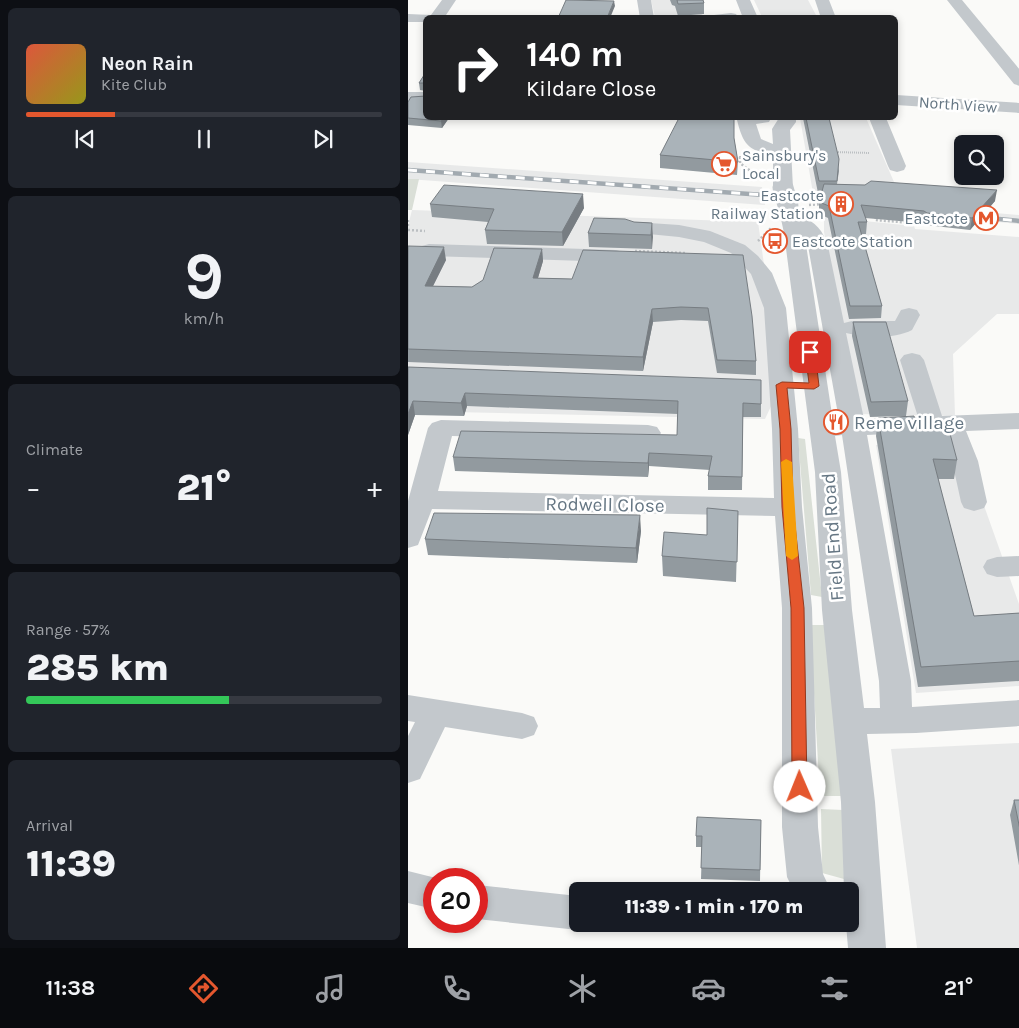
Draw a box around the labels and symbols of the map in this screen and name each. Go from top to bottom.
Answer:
street label: North View [918,92,998,117]
place label: Sainsbury's Local [742,146,826,183]
supermarket icon: Sainsbury's Local [711,151,737,177]
place label: Eastcote Railway Station [711,186,824,223]
building icon: Eastcote Railway Station [828,191,854,217]
metro station icon: Eastcote [973,205,999,231]
place label: Eastcote [905,209,968,228]
bus stop icon: Eastcote Station [762,228,788,254]
place label: Eastcote Station [792,232,913,251]
pin [789,331,831,373]
restaurant icon: Reme village [823,409,849,435]
place label: Reme village [854,412,964,434]
street label: Field End Road [818,472,848,602]
street label: Rodwell Close [545,493,665,517]
position arrow [773,760,825,812]
speed limit sign: 20 [423,868,488,933]

